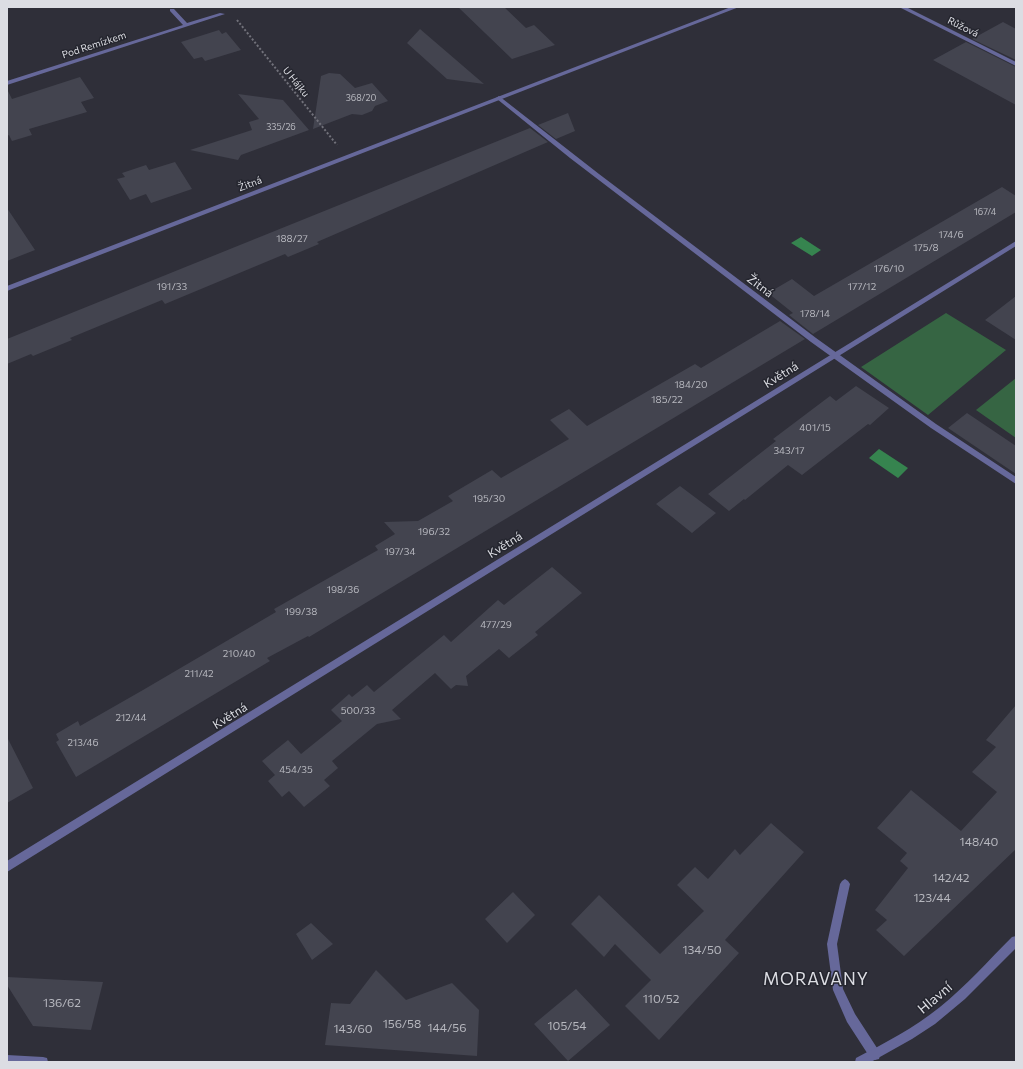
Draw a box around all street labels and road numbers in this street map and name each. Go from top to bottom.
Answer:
street label: Růžová [945,14,981,40]
street label: Pod Remízkem [60,29,128,61]
street label: U Hájku [280,64,312,100]
street label: Žitná [237,174,263,194]
street label: Žitná [744,271,776,301]
street label: Květná [761,359,801,391]
street label: Květná [485,529,525,561]
street label: Květná [210,700,250,732]
street label: Hlavní [914,979,956,1017]

